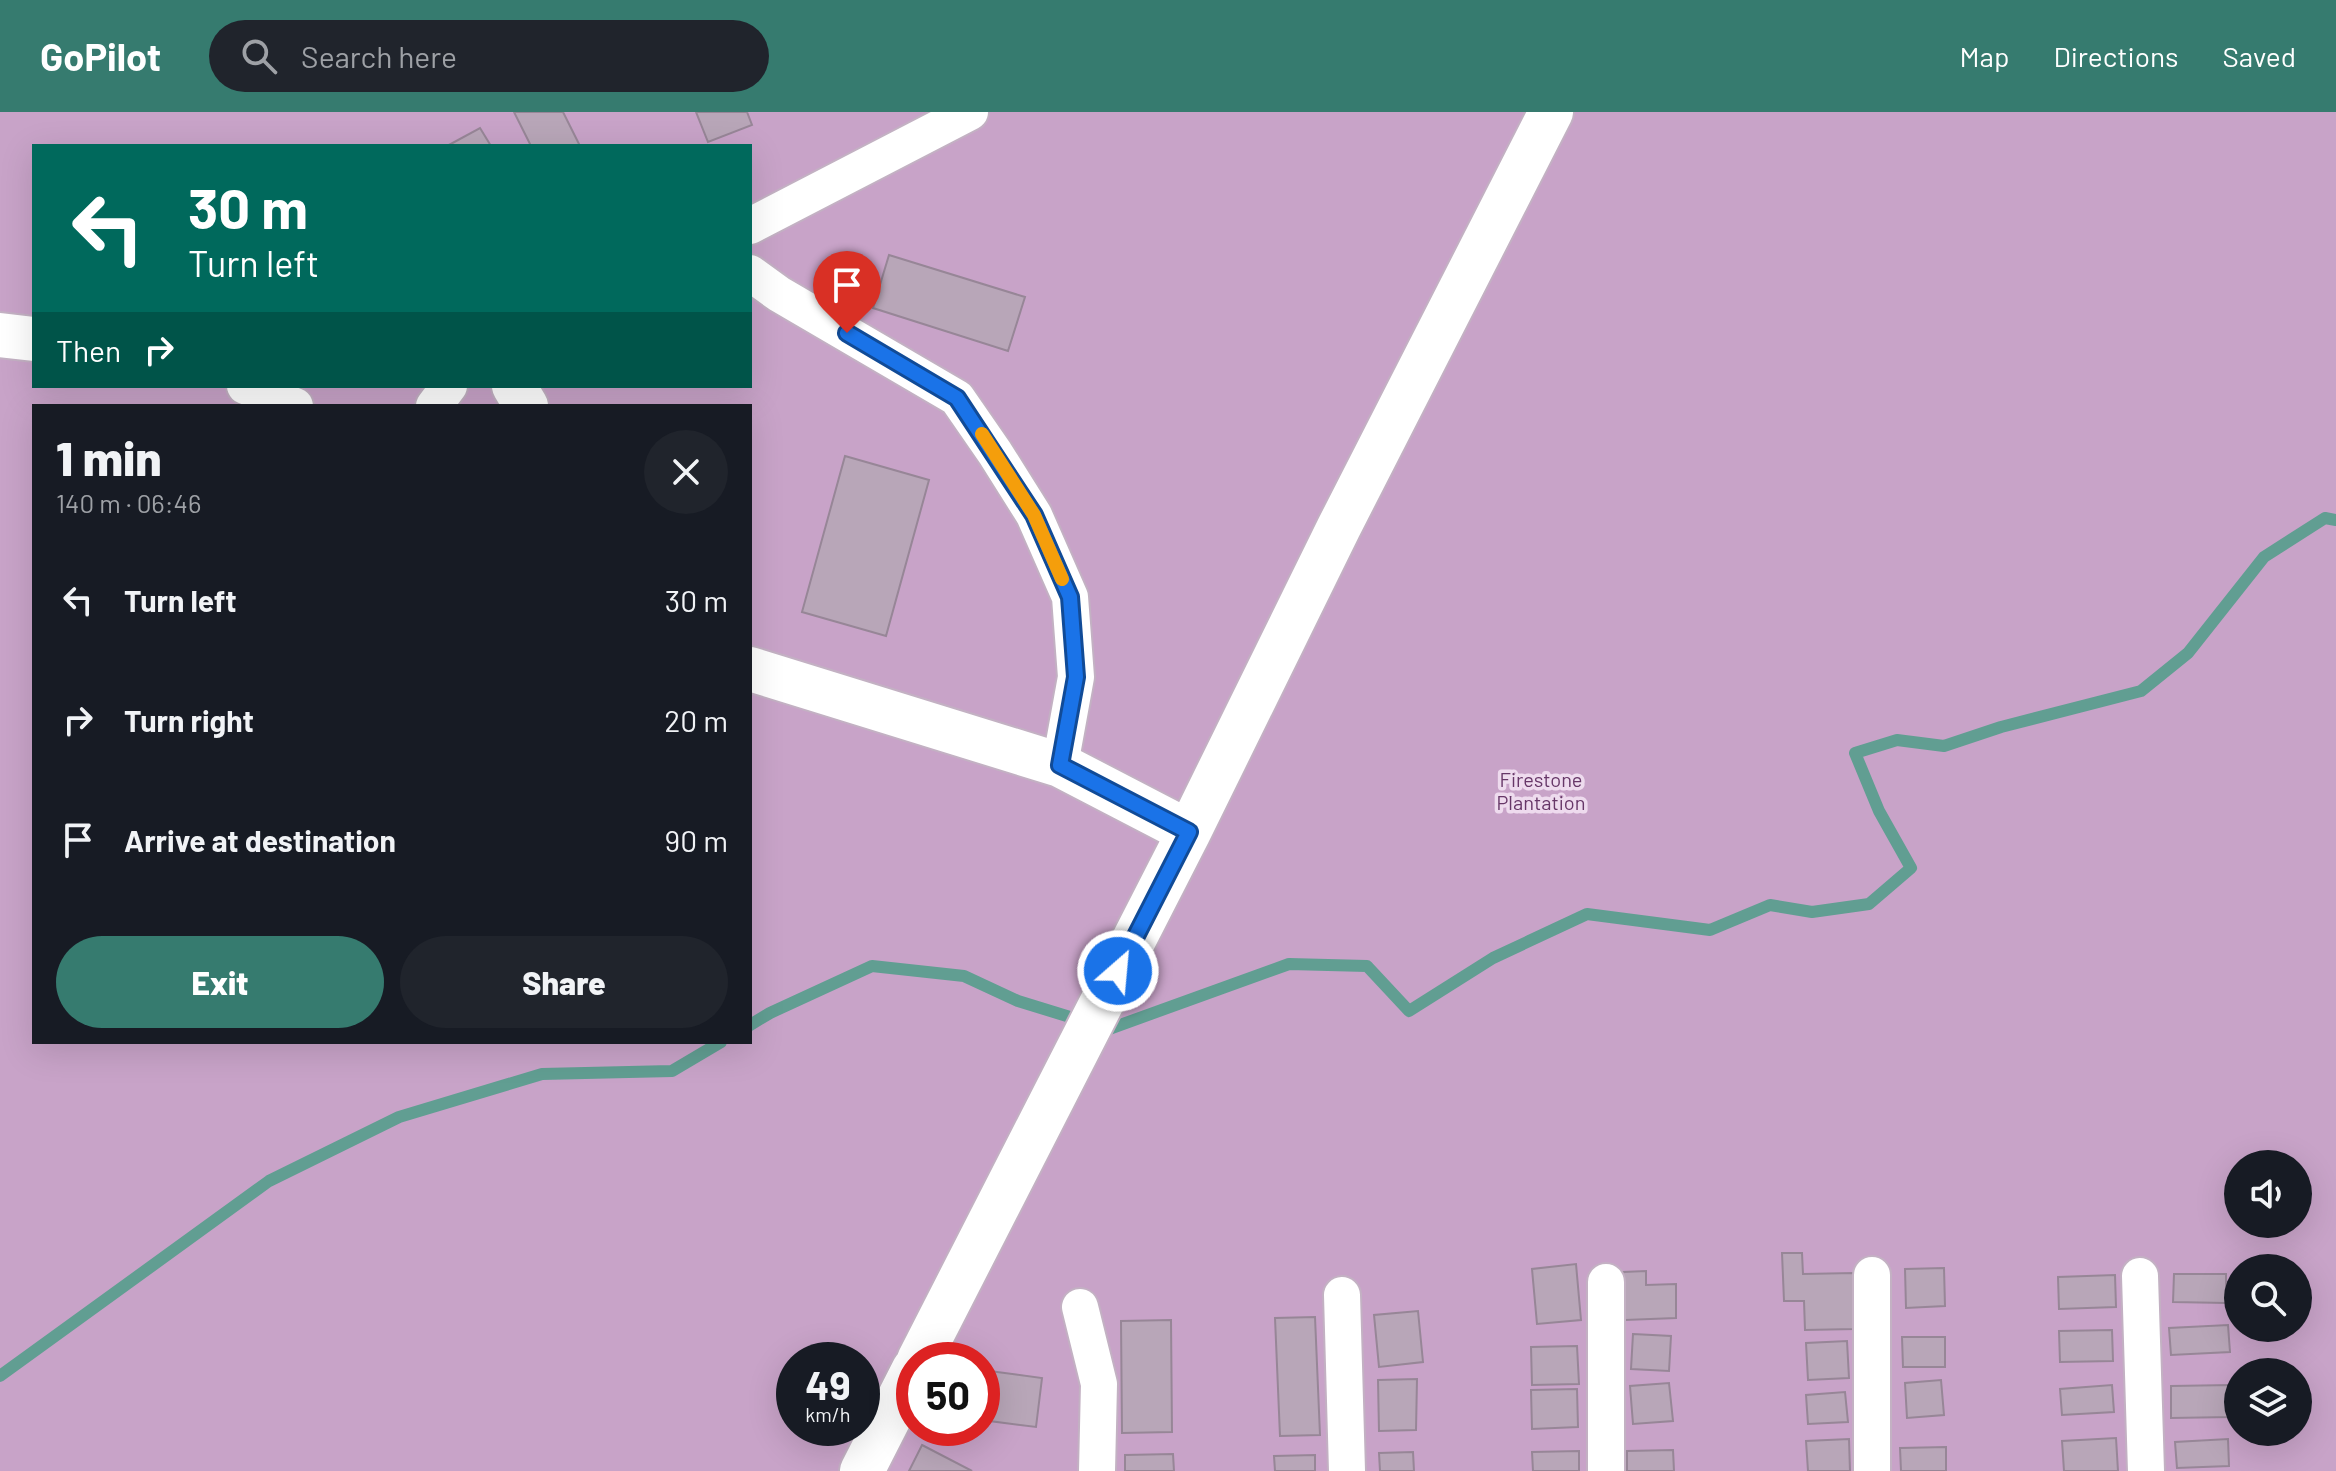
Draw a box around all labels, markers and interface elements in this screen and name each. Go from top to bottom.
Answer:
search box [209,20,769,92]
text: GoPilot [40,33,161,79]
icon: search [237,34,281,78]
text: Search here [301,38,457,74]
text: Map [1960,39,2009,73]
text: Directions [2053,39,2179,73]
text: Saved [2223,39,2296,73]
text: 30 m [188,173,308,240]
icon: left [56,176,160,280]
text: Turn left [188,241,319,284]
pin [813,251,881,333]
icon: arrive [825,263,869,307]
icon: right [137,328,181,372]
text: Then [56,332,121,368]
text: 1 min [56,428,162,486]
button: close [644,430,728,514]
text: 140 m · 06:46 [56,487,201,518]
icon: left [56,578,100,622]
text: Turn left [124,582,237,618]
text: 30 m [665,582,728,618]
icon: right [56,698,100,742]
text: Turn right [124,702,254,738]
text: 20 m [664,702,728,738]
park label: Firestone Plantation [1497,767,1585,814]
icon: arrive [56,818,100,862]
text: Arrive at destination [124,822,396,858]
text: 90 m [665,822,728,858]
position arrow [1076,929,1160,1013]
button: Exit [56,936,384,1028]
button: Share [400,936,728,1028]
map controls [2224,1150,2312,1446]
button: sound [2224,1150,2312,1238]
button: search [2224,1254,2312,1342]
speed limit sign: 50 [896,1342,1000,1446]
button: layers [2224,1358,2312,1446]
text: 49 [805,1360,851,1408]
text: km/h [805,1402,851,1426]

